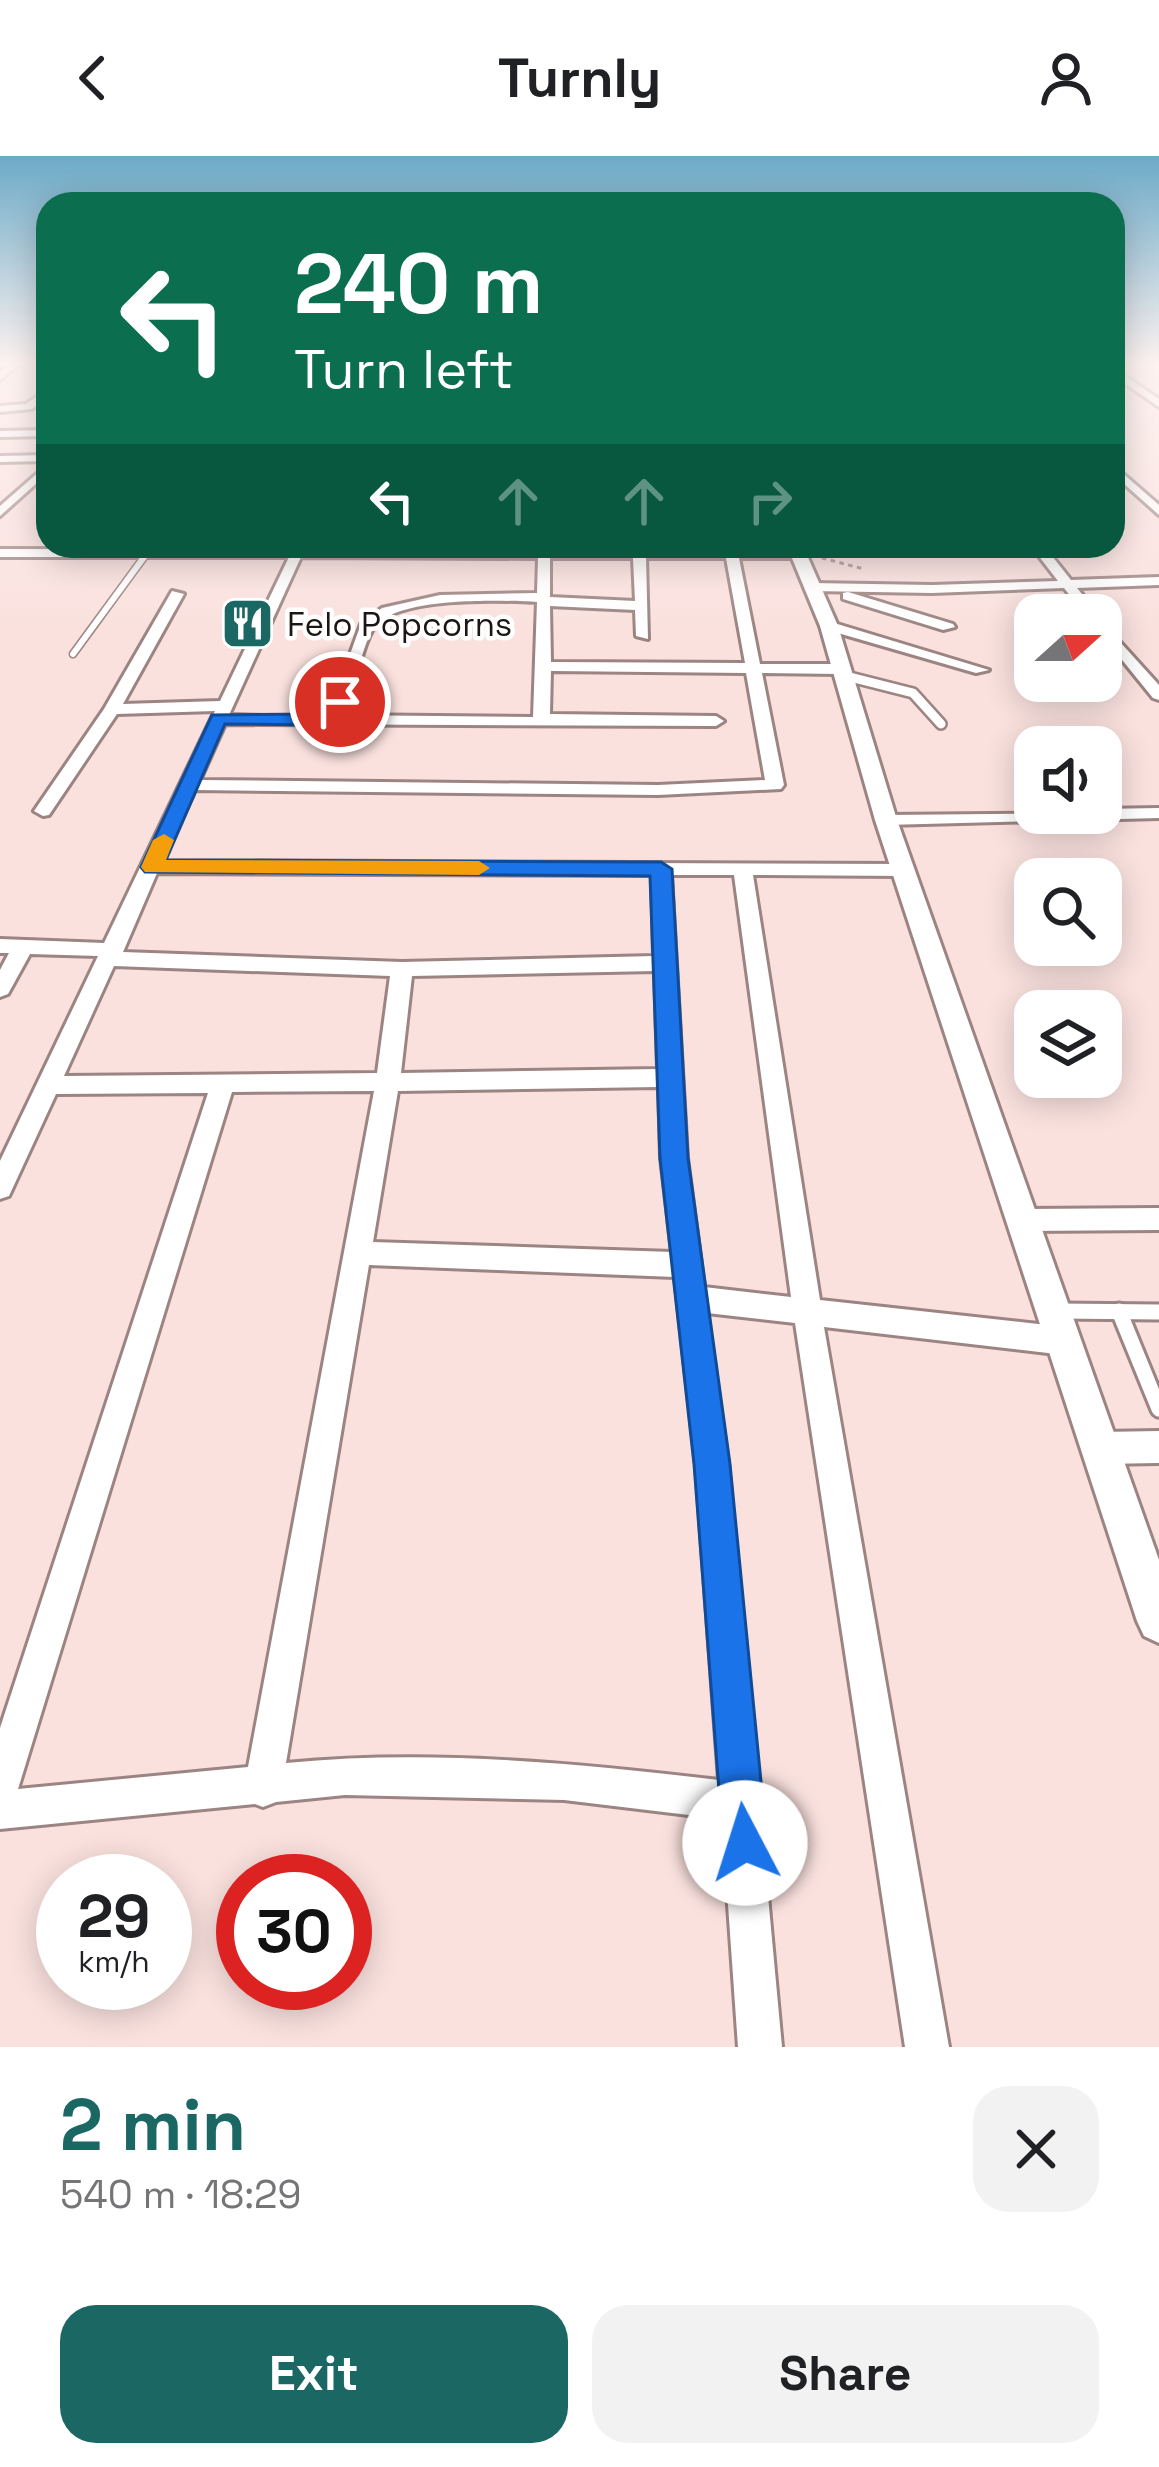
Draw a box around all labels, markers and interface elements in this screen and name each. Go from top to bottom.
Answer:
text: Turnly [498,44,661,113]
icon: back [60,45,126,111]
icon: person [1033,45,1099,111]
text: 240 m [294,230,543,338]
icon: left [96,240,252,396]
text: Turn left [294,335,514,404]
icon: left [359,468,425,534]
icon: ahead [485,468,551,534]
icon: ahead [611,468,677,534]
icon: right [737,468,803,534]
north arrow [1014,594,1122,702]
map controls [1014,594,1122,1098]
restaurant icon: Felo Popcorns [220,596,276,652]
place label: Felo Popcorns [287,604,512,646]
pin [289,651,391,753]
icon: arrive [307,669,373,735]
button: sound [1014,726,1122,834]
button: search [1014,858,1122,966]
button: layers [1014,990,1122,1098]
position arrow [682,1780,808,1906]
speed limit sign: 30 [216,1854,372,2010]
text: 29 [78,1878,150,1955]
text: km/h [78,1942,150,1981]
text: 2 min [60,2079,246,2171]
button: close [973,2086,1099,2212]
text: 540 m · 18:29 [60,2170,301,2219]
button: Exit [60,2305,568,2443]
button: Share [592,2305,1099,2443]

